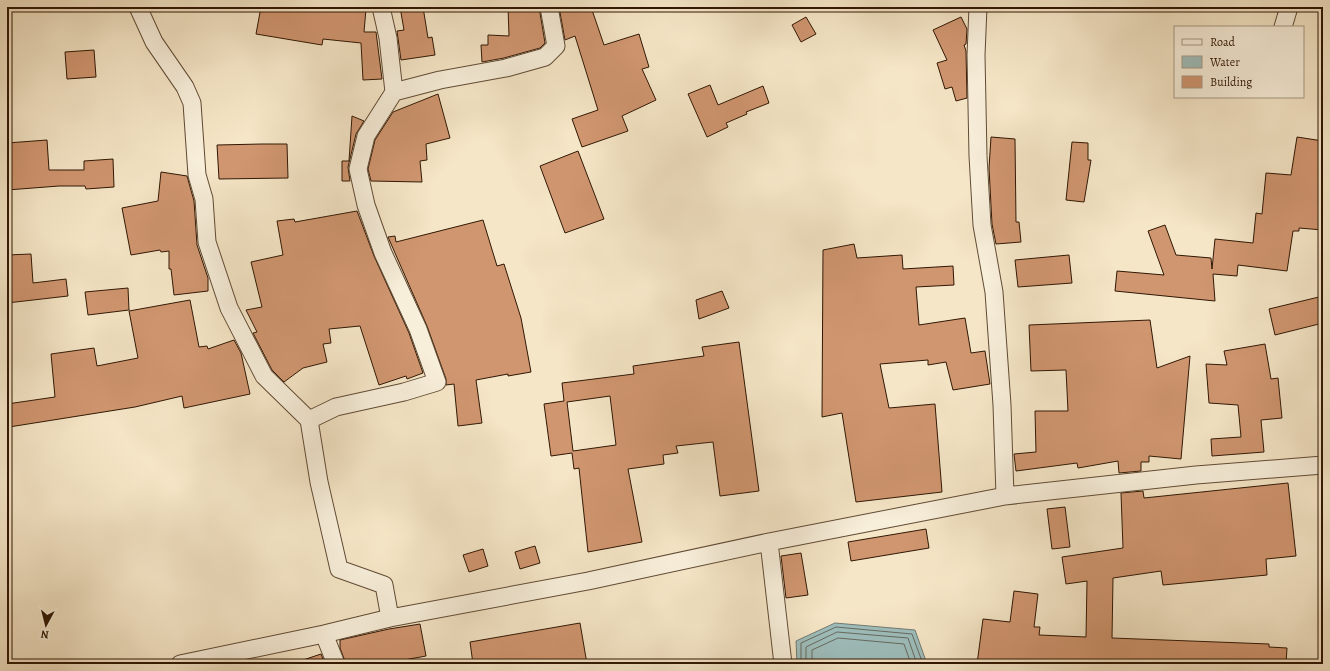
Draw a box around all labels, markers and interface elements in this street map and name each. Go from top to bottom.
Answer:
legend [1174,26,1304,98]
text: Road [1210,34,1236,50]
text: Water [1209,54,1240,70]
text: Building [1210,74,1252,90]
north arrow [26,605,66,645]
text: N [40,626,50,642]

